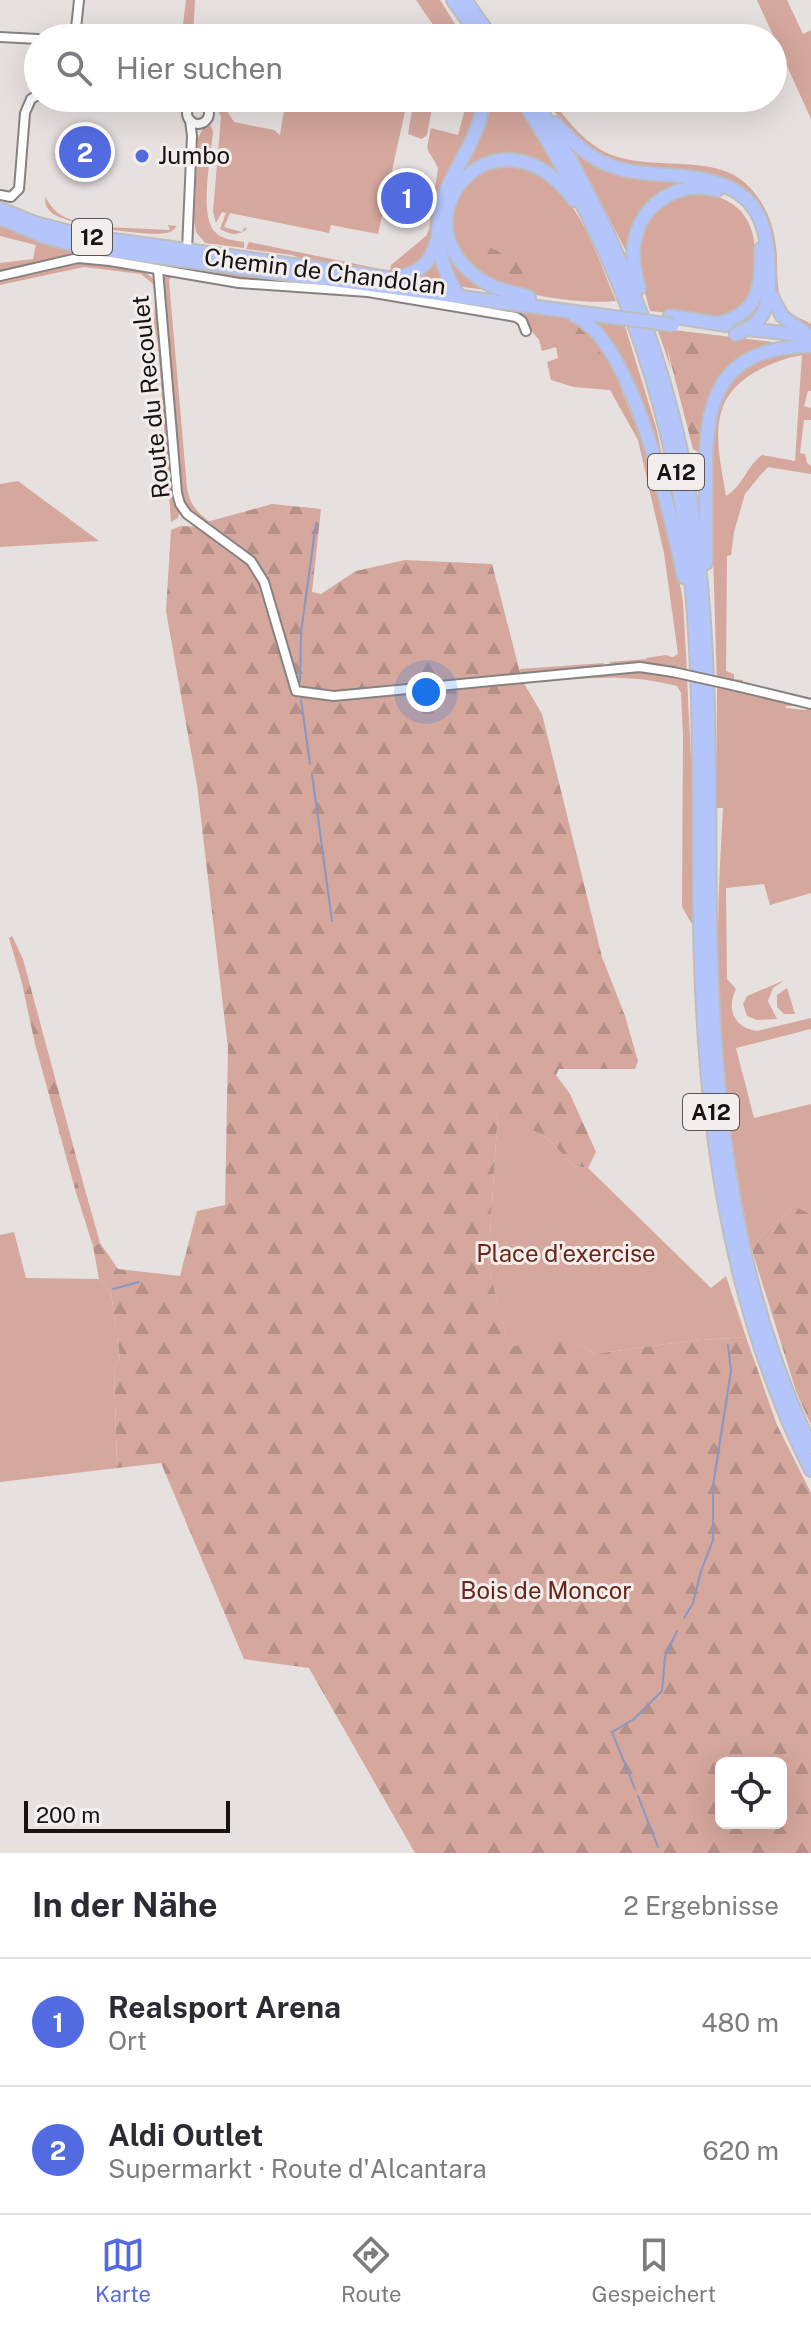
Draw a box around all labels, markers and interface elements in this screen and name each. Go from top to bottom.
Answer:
search box [24,24,787,112]
icon: search [52,46,96,90]
text: Hier suchen [116,50,283,86]
pin: 2 [59,122,111,182]
place label: Jumbo [158,141,230,169]
marker: Jumbo [133,147,151,165]
pin: 1 [381,168,433,228]
road number: 12 [72,219,112,255]
street label: Chemin de Chandolan [203,242,448,300]
street label: Route du Recoulet [125,294,175,500]
road number: A12 [648,454,704,490]
your location [406,672,446,712]
road number: A12 [683,1094,739,1130]
park label: Place d'exercise [476,1239,656,1267]
park label: Bois de Moncor [460,1576,632,1604]
map controls [715,1757,787,1829]
button: locate [715,1757,787,1829]
scale bar [24,1797,230,1833]
text: 200 m [36,1802,100,1828]
text: In der Nähe [32,1885,218,1925]
text: 2 Ergebnisse [623,1890,779,1921]
text: Realsport Arena [108,1989,341,2025]
text: 1 [52,2007,64,2038]
text: 480 m [701,2007,779,2038]
text: Ort [108,2025,147,2056]
text: Aldi Outlet [108,2117,263,2153]
text: 2 [50,2135,66,2166]
text: 620 m [703,2135,779,2166]
text: Supermarkt · Route d'Alcantara [108,2153,487,2184]
tab: Karte [95,2233,151,2307]
tab: Route [341,2233,401,2307]
tab: Gespeichert [592,2233,716,2307]

